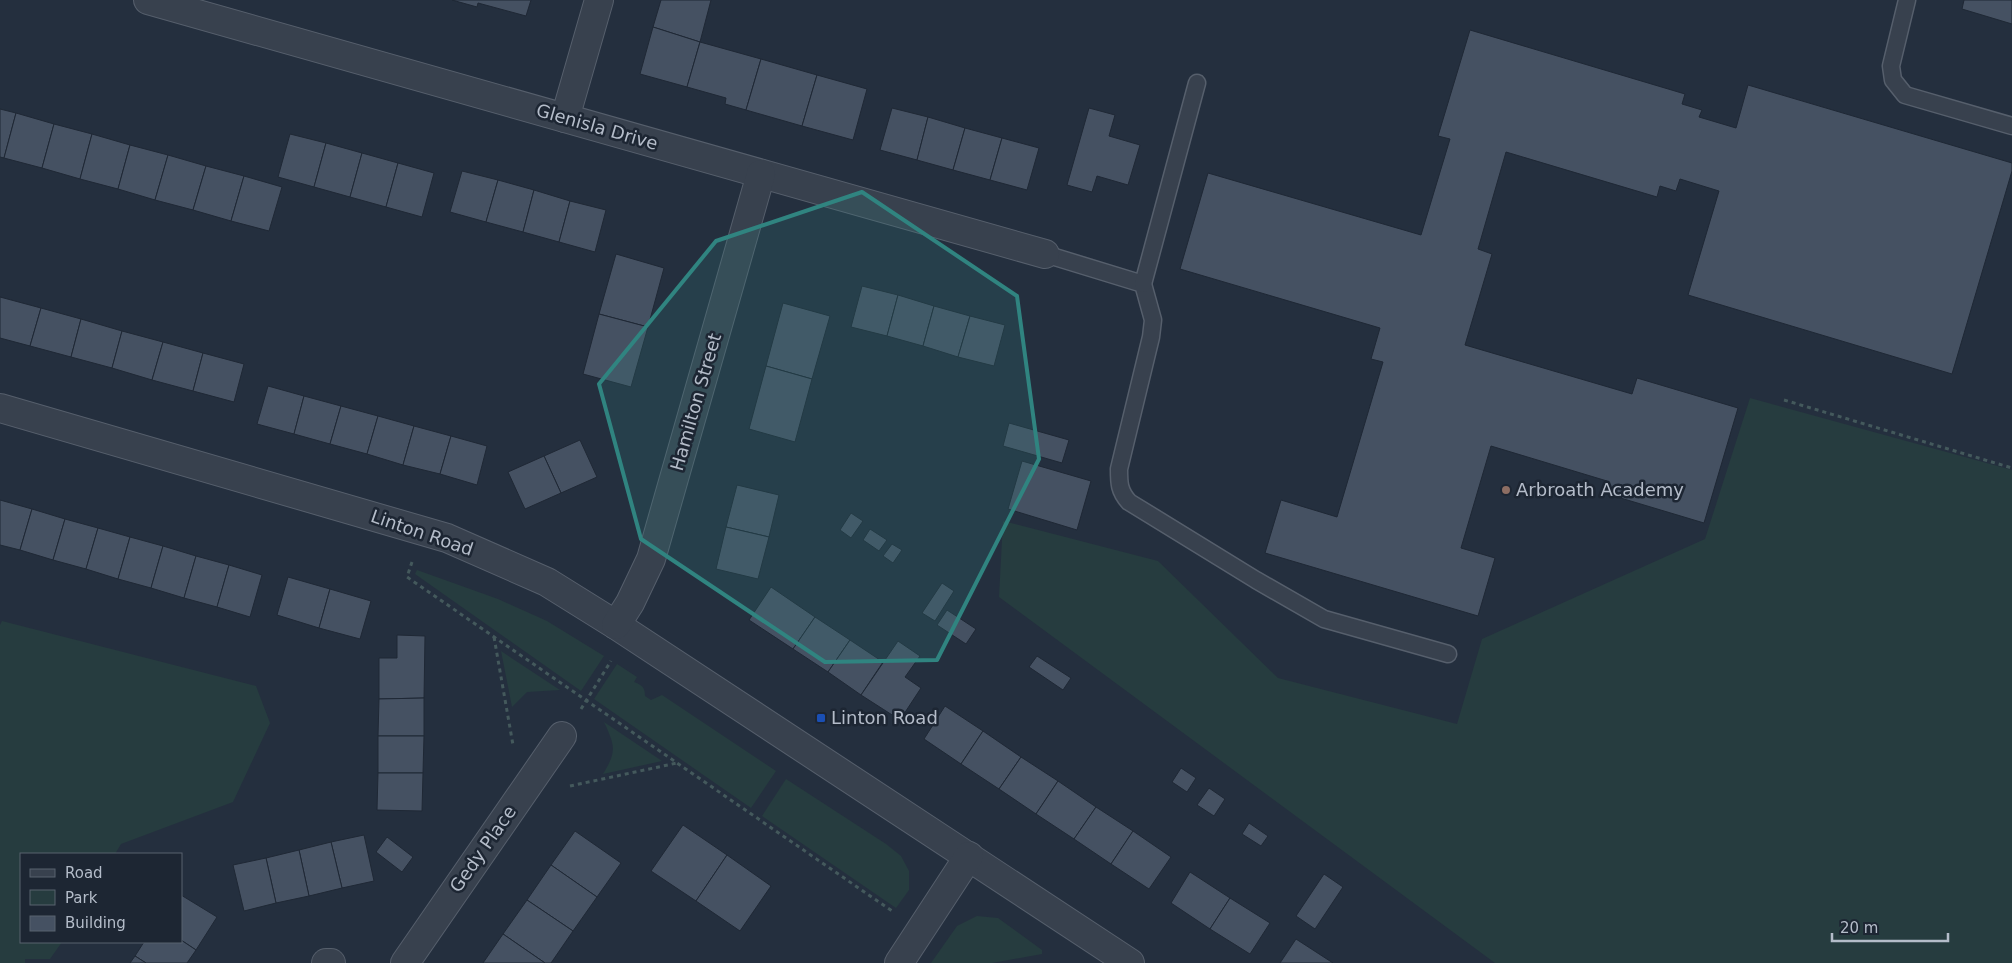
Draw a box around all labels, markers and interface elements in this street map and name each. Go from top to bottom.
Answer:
street label: Glenisla Drive [534,99,660,154]
street label: Hamilton Street [666,331,725,473]
place label: Arbroath Academy [1516,479,1684,500]
marker: Arbroath Academy [1500,484,1512,496]
street label: Linton Road [368,505,476,560]
place label: Linton Road [831,707,938,728]
marker: Linton Road [815,712,827,724]
street label: Gedy Place [445,801,520,896]
legend [20,853,182,943]
text: Road [65,864,103,882]
text: Park [65,889,98,907]
scale bar [1832,910,1948,942]
text: Building [65,914,126,932]
text: 20 m [1840,919,1878,937]

